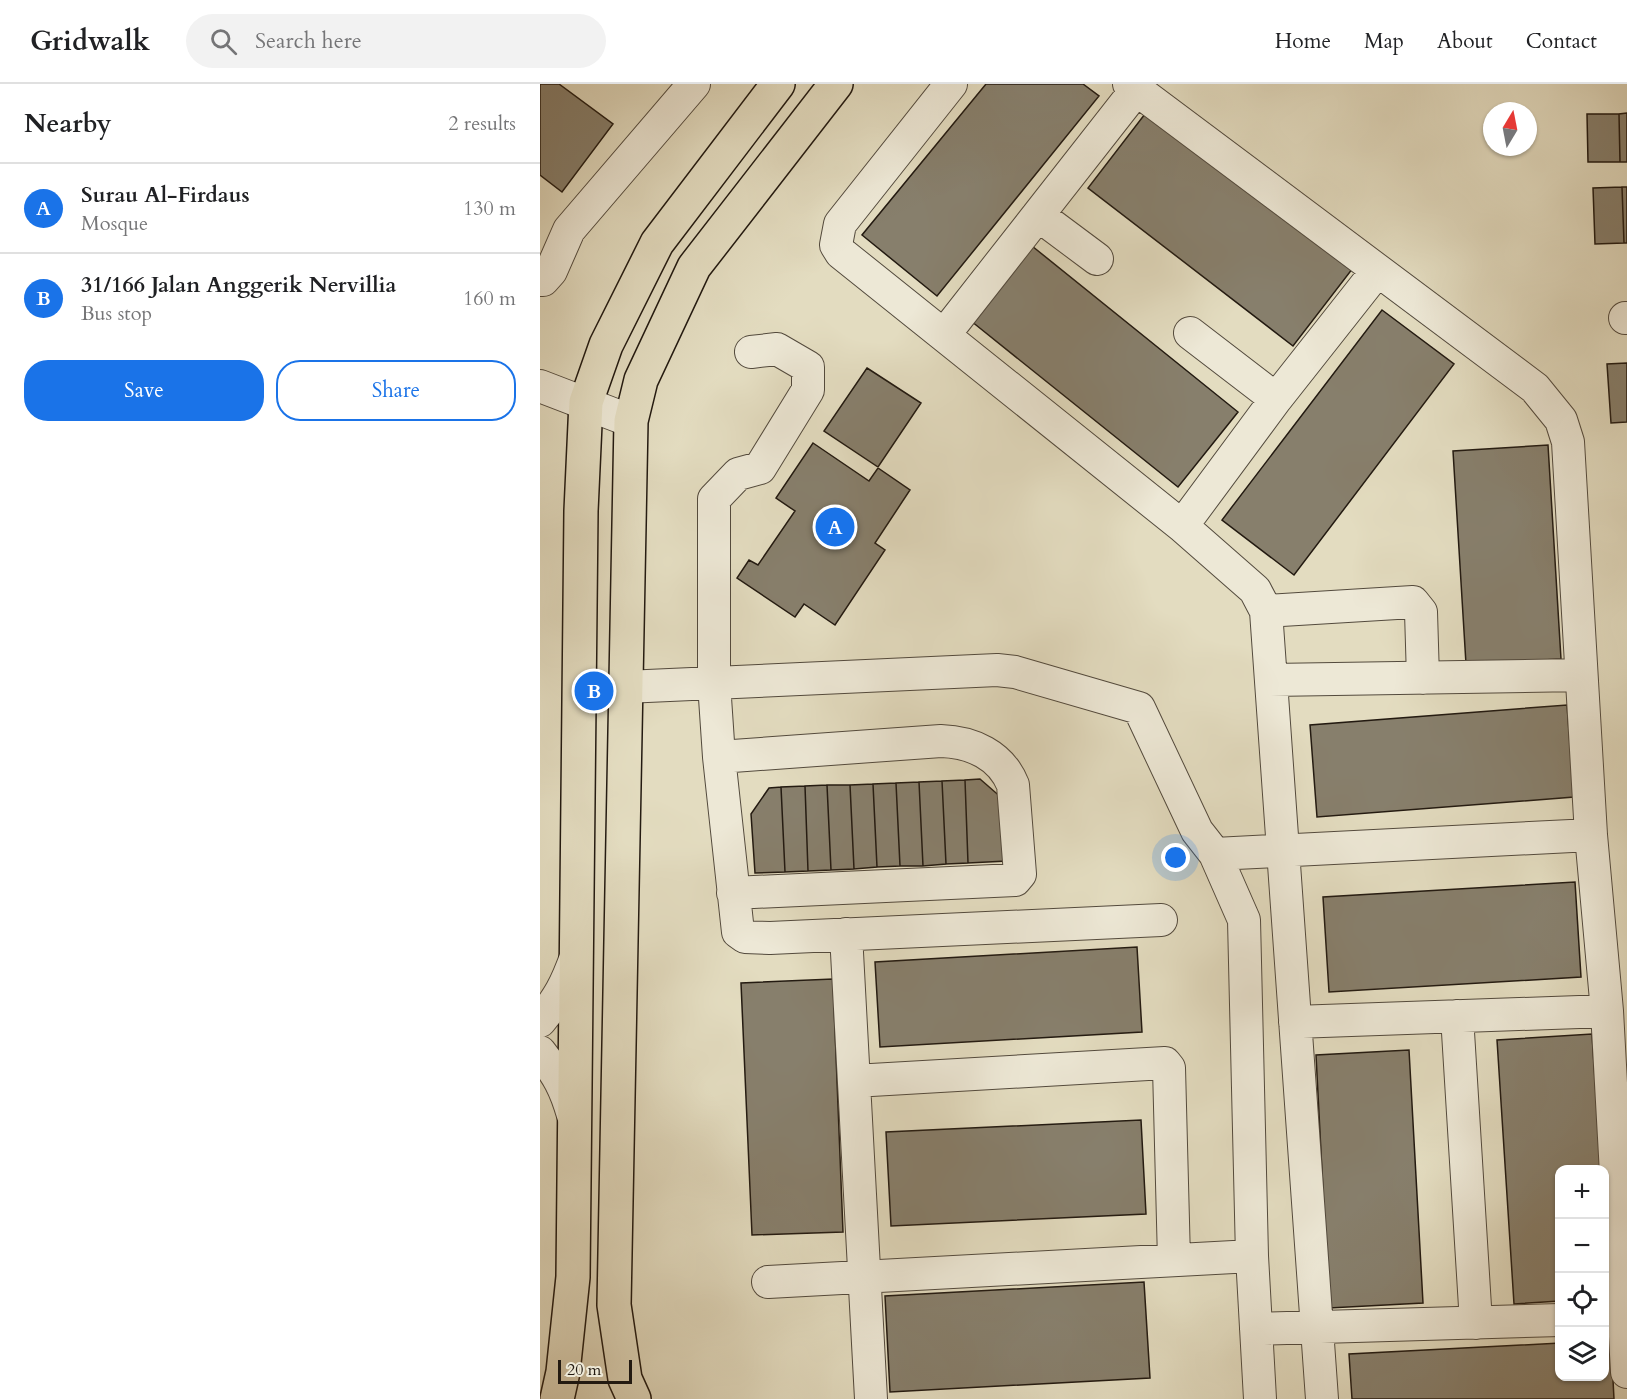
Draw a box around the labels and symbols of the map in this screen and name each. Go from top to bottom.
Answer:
north arrow [1483,102,1537,156]
pin: A [816,504,854,550]
pin: B [574,668,614,714]
your location [1161,843,1190,872]
scale bar [558,1357,632,1384]

